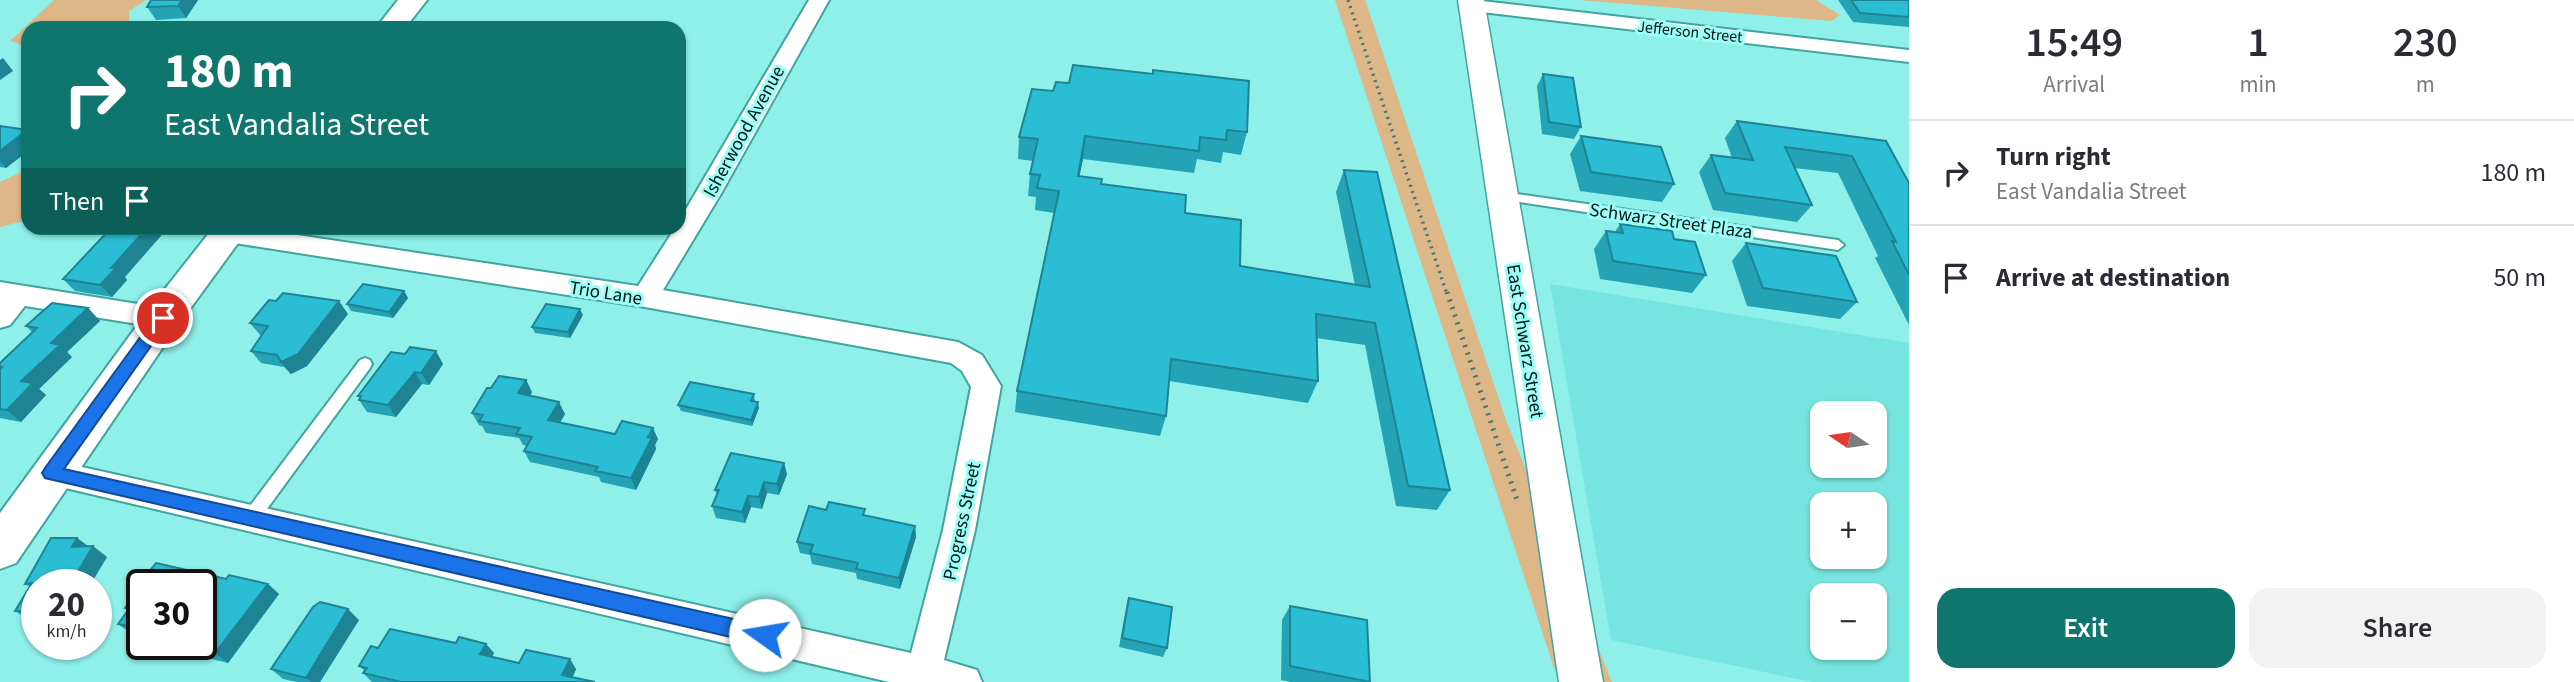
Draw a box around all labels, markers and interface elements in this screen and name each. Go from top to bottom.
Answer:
text: 15:49 [2025,13,2123,73]
text: 1 [2247,13,2269,73]
text: 230 [2393,13,2458,73]
street label: Jefferson Street [1636,16,1744,49]
text: 180 m [164,37,293,107]
icon: right [49,49,140,140]
street label: Isherwood Avenue [697,61,792,202]
text: Arrival [2043,68,2105,101]
text: min [2239,68,2277,101]
text: m [2416,68,2435,101]
text: East Vandalia Street [164,102,429,148]
text: Turn right [1996,138,2111,175]
icon: right [1937,154,1975,192]
text: 180 m [2480,154,2546,191]
text: East Vandalia Street [1996,175,2186,208]
icon: arrive [118,182,156,220]
text: Then [49,183,104,220]
street label: Schwarz Street Plaza [1588,197,1754,246]
icon: arrive [1937,259,1975,297]
text: Arrive at destination [1996,259,2230,296]
text: 50 m [2493,259,2546,296]
street label: East Schwarz Street [1499,262,1550,421]
street label: Trio Lane [567,274,644,313]
pin [133,288,193,348]
icon: arrive [144,299,182,337]
north arrow [1810,401,1886,478]
map controls [1810,401,1887,660]
street label: Progress Street [937,459,988,583]
button: + [1810,492,1887,569]
speed limit sign: 30 [126,569,217,660]
text: 20 [48,580,85,630]
button: − [1810,583,1887,660]
button: Exit [1937,588,2235,668]
button: Share [2249,588,2546,668]
position arrow [728,598,802,672]
text: km/h [47,619,86,644]

